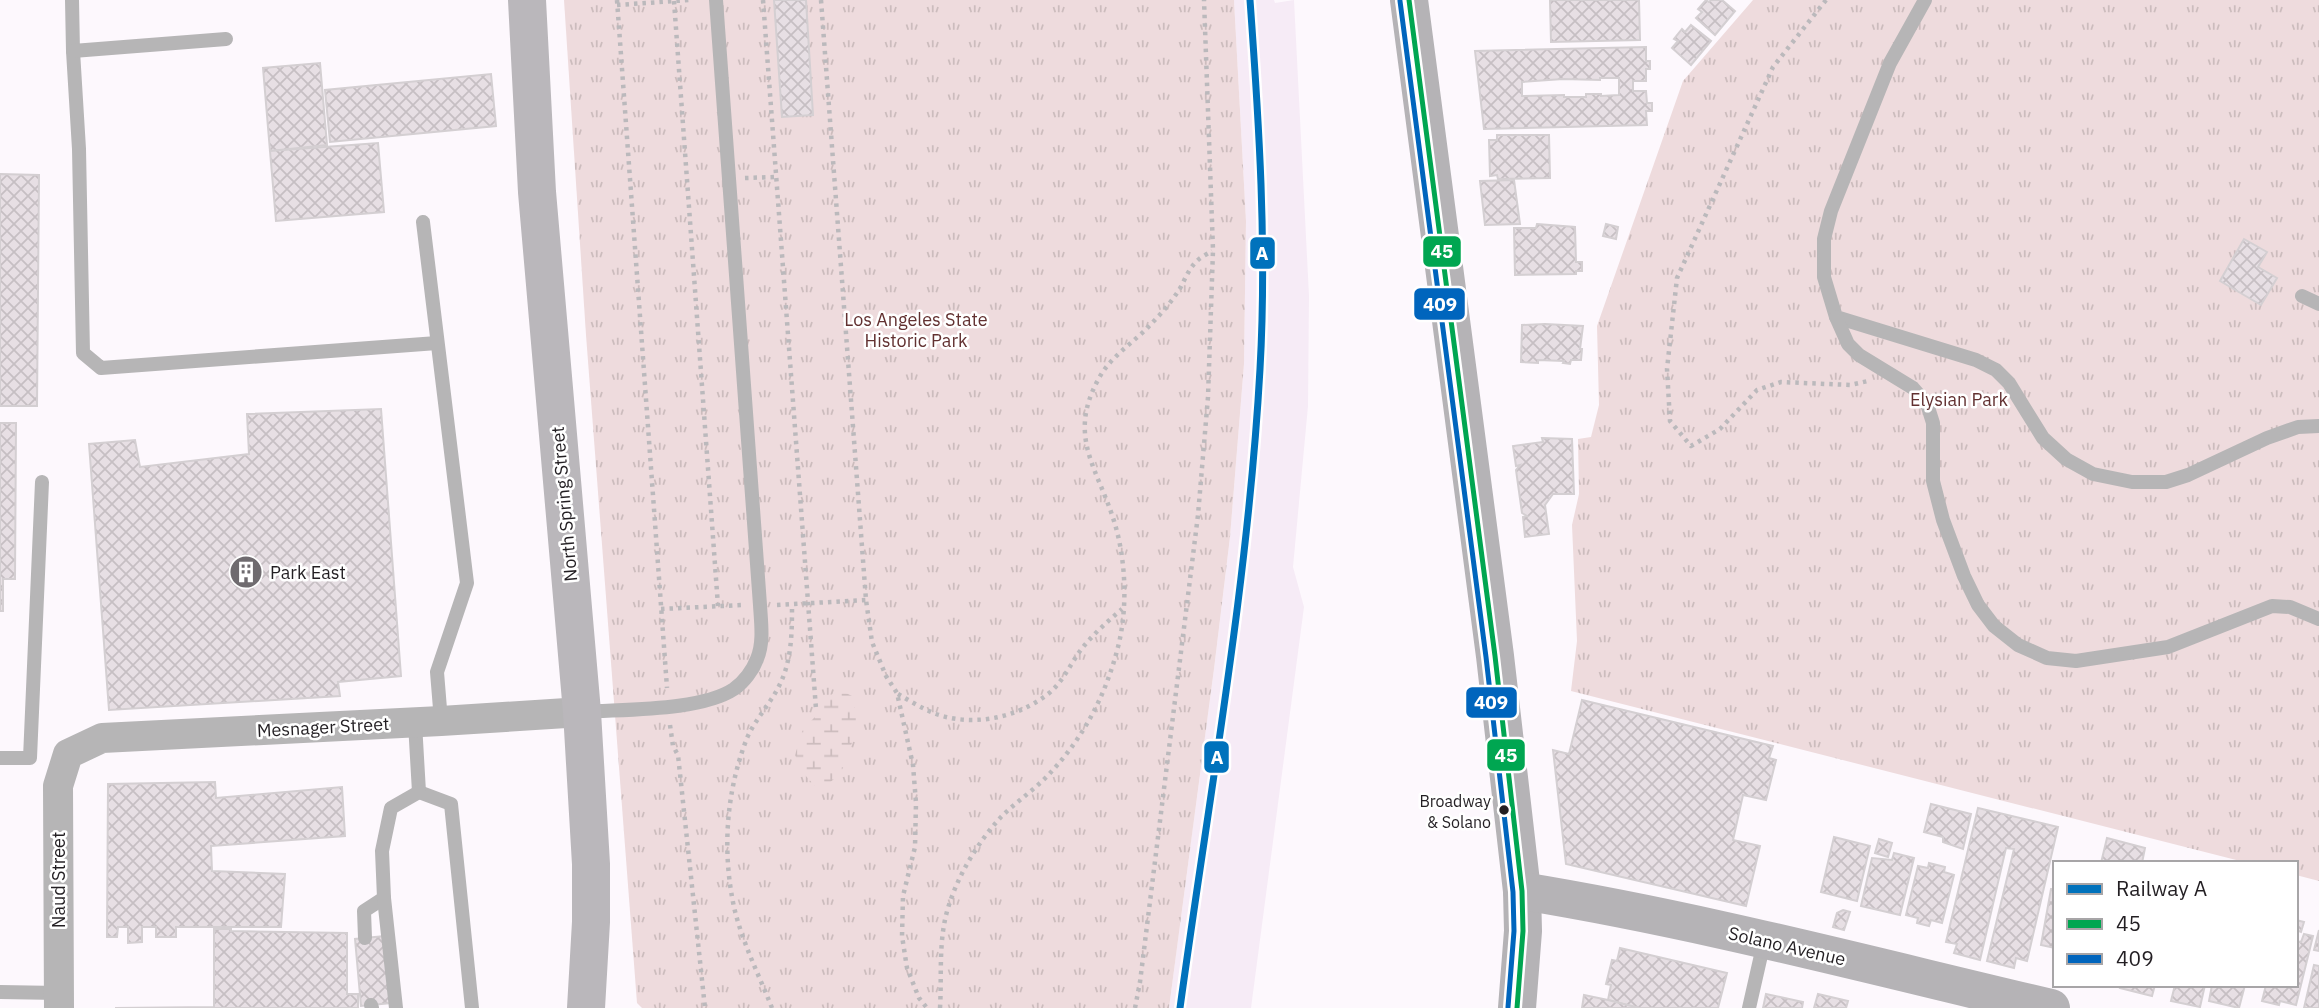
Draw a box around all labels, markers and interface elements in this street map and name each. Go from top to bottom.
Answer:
line badge: 45 [1422,235,1462,268]
line badge: A [1249,236,1276,270]
text: 45 [1431,239,1453,263]
text: A [1255,241,1269,265]
line badge: 409 [1413,287,1466,321]
text: 409 [1423,292,1457,316]
park label: Los Angeles State Historic Park [844,308,988,352]
park label: Elysian Park [1910,388,2008,411]
street label: North Spring Street [546,425,582,583]
building icon: Park East [227,553,265,591]
place label: Park East [270,561,346,584]
line badge: 409 [1465,686,1518,719]
text: 409 [1474,690,1508,714]
street label: Mesnager Street [256,712,390,742]
line badge: 45 [1486,738,1526,772]
line badge: A [1203,740,1230,774]
text: 45 [1495,743,1517,767]
text: A [1210,745,1224,769]
place label: Broadway & Solano [1419,791,1491,832]
marker: Broadway & Solano [1497,803,1511,817]
street label: Naud Street [47,832,70,928]
legend [2053,861,2298,987]
text: Railway A [2116,874,2207,902]
text: 45 [2116,909,2141,937]
street label: Solano Avenue [1726,921,1848,971]
text: 409 [2116,944,2154,972]

